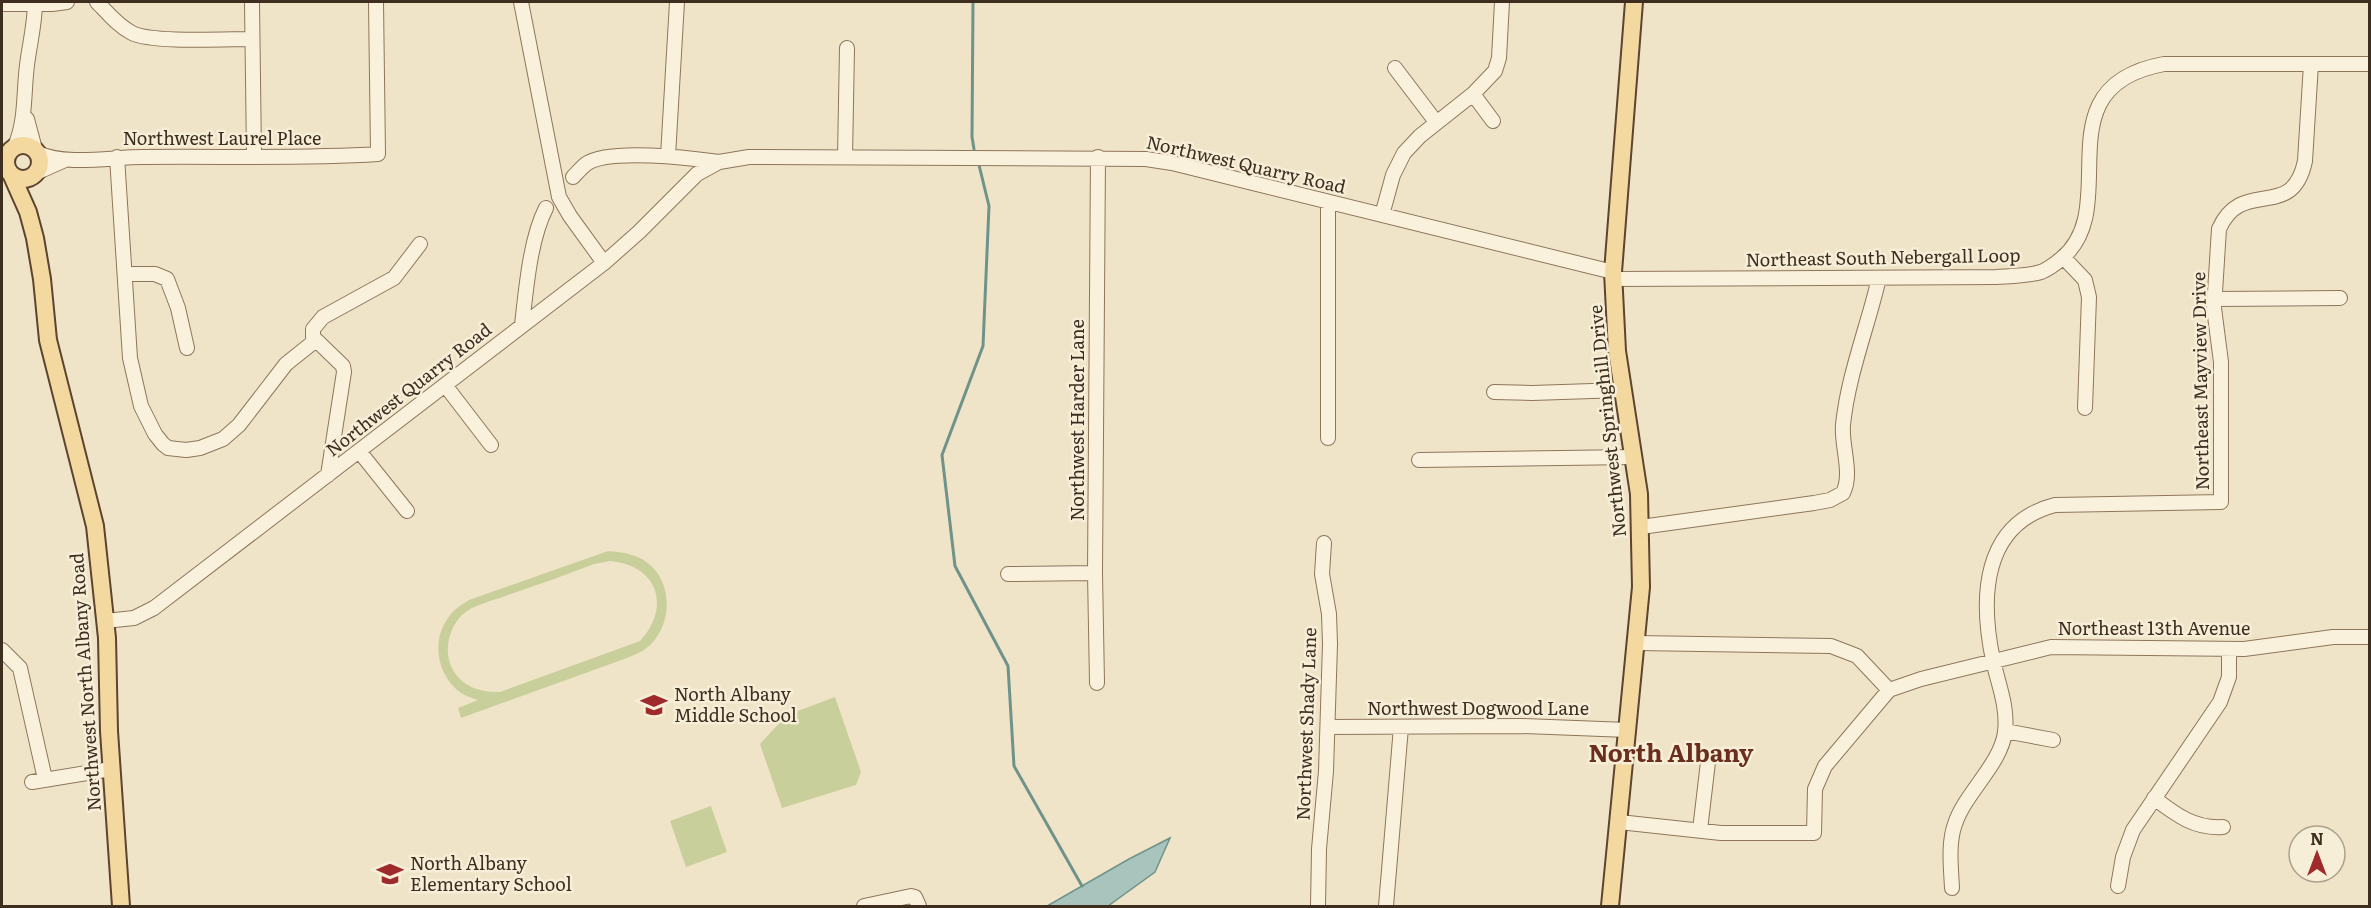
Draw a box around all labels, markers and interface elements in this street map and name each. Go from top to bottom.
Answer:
street label: Northwest Laurel Place [123,124,321,151]
street label: Northwest Quarry Road [1144,127,1349,200]
street label: Northeast South Nebergall Loop [1745,241,2021,272]
street label: Northeast Mayview Drive [2184,271,2215,491]
street label: Northwest Springhill Drive [1581,304,1632,539]
street label: Northwest Quarry Road [319,315,497,462]
street label: Northwest Harder Lane [1063,319,1090,521]
street label: Northwest North Albany Road [62,552,107,812]
street label: Northeast 13th Avenue [2058,614,2250,641]
street label: Northwest Shady Lane [1289,627,1322,821]
place label: North Albany Middle School [674,680,797,728]
school or university icon: North Albany Middle School [639,690,669,720]
street label: Northwest Dogwood Lane [1367,694,1589,721]
district label: North Albany [1589,734,1754,769]
north arrow [2287,824,2347,884]
text: N [2310,826,2324,850]
place label: North Albany Elementary School [410,849,572,897]
school or university icon: North Albany Elementary School [375,859,405,889]

